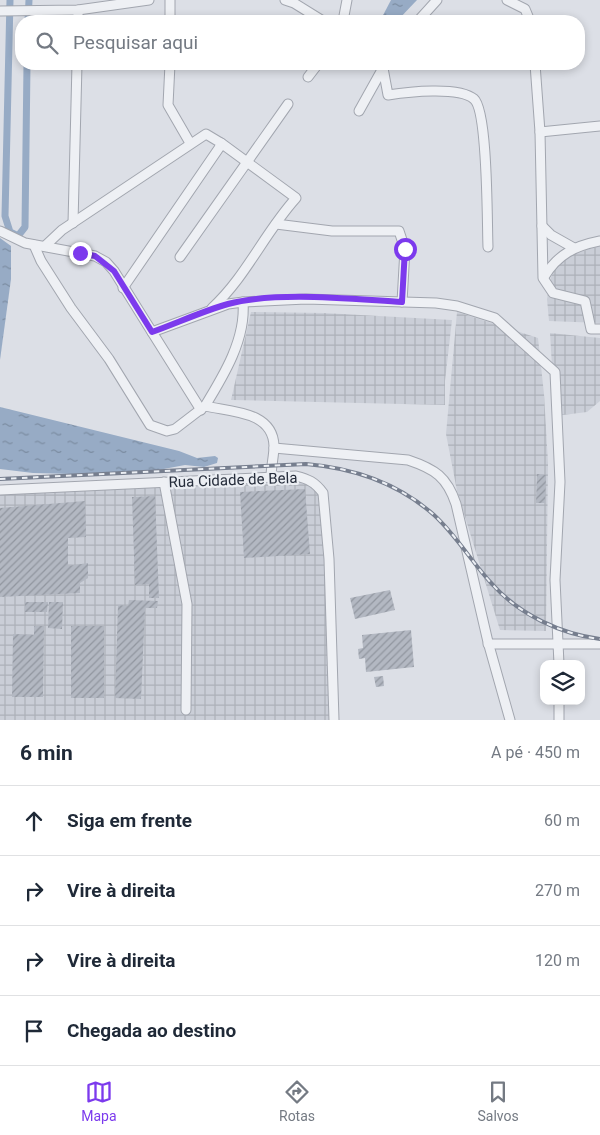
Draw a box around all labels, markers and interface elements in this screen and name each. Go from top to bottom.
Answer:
search box [15,15,585,70]
icon: search [33,29,61,57]
text: Pesquisar aqui [73,31,198,54]
route start [394,238,417,261]
route end [69,242,92,265]
street label: Rua Cidade de Bela [168,469,298,491]
map controls [540,660,585,705]
button: layers [540,660,585,705]
text: 6 min [20,741,73,765]
text: A pé · 450 m [491,743,580,762]
icon: ahead [20,807,48,835]
text: Siga em frente [67,809,192,832]
text: 60 m [544,811,580,830]
icon: right [20,877,48,905]
text: Vire à direita [67,879,176,902]
text: 270 m [535,881,580,900]
icon: right [20,947,48,975]
text: Vire à direita [67,949,176,972]
text: 120 m [535,951,580,970]
icon: arrive [20,1017,48,1045]
text: Chegada ao destino [67,1019,236,1042]
tab: Mapa [81,1078,117,1124]
tab: Rotas [279,1078,315,1124]
tab: Salvos [478,1078,519,1124]

